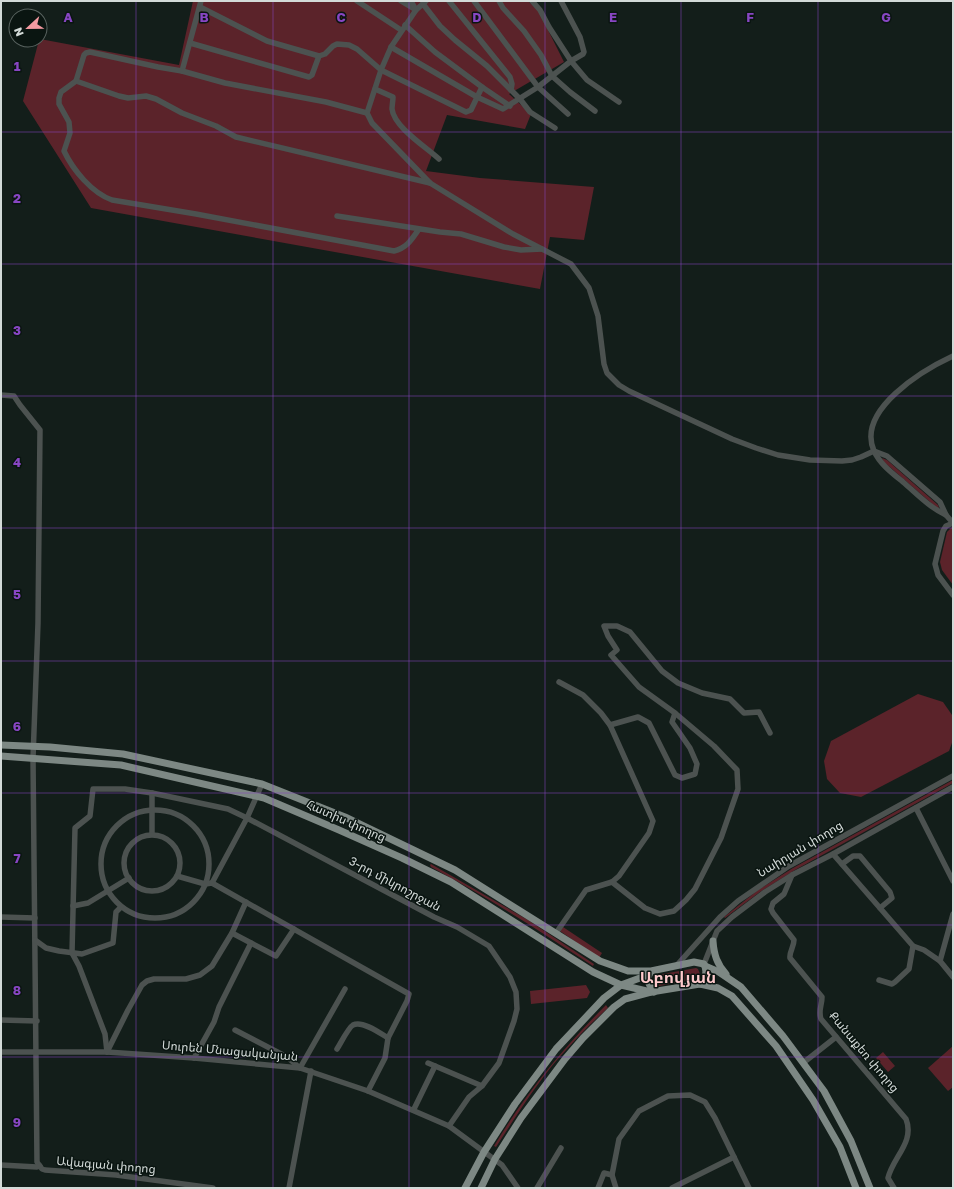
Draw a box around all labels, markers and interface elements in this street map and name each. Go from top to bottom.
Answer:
north arrow [8,8,48,48]
text: A [63,9,73,25]
text: B [199,9,209,25]
text: C [336,9,346,25]
text: D [472,9,482,25]
text: E [609,9,617,25]
text: F [746,9,754,25]
text: G [881,9,891,25]
text: N [11,26,26,38]
text: 1 [14,58,21,74]
text: 2 [13,190,21,206]
text: 3 [13,322,21,338]
text: 4 [13,454,21,470]
text: 5 [13,586,21,602]
text: 6 [13,718,21,734]
street label: Հատիս փողոց [304,796,388,845]
street label: Նաիրյան փողոց [754,817,845,880]
text: 7 [13,850,21,866]
street label: 3-րդ միկրոշրջան [347,853,444,914]
district label: Աբովյան [640,967,716,987]
text: 8 [13,982,21,998]
street label: Քանաքեռ փողոց [826,1008,903,1095]
street label: Սուրեն Մնացականյան [161,1037,299,1064]
text: 9 [13,1114,21,1130]
street label: Ավագյան փողոց [56,1153,156,1176]

